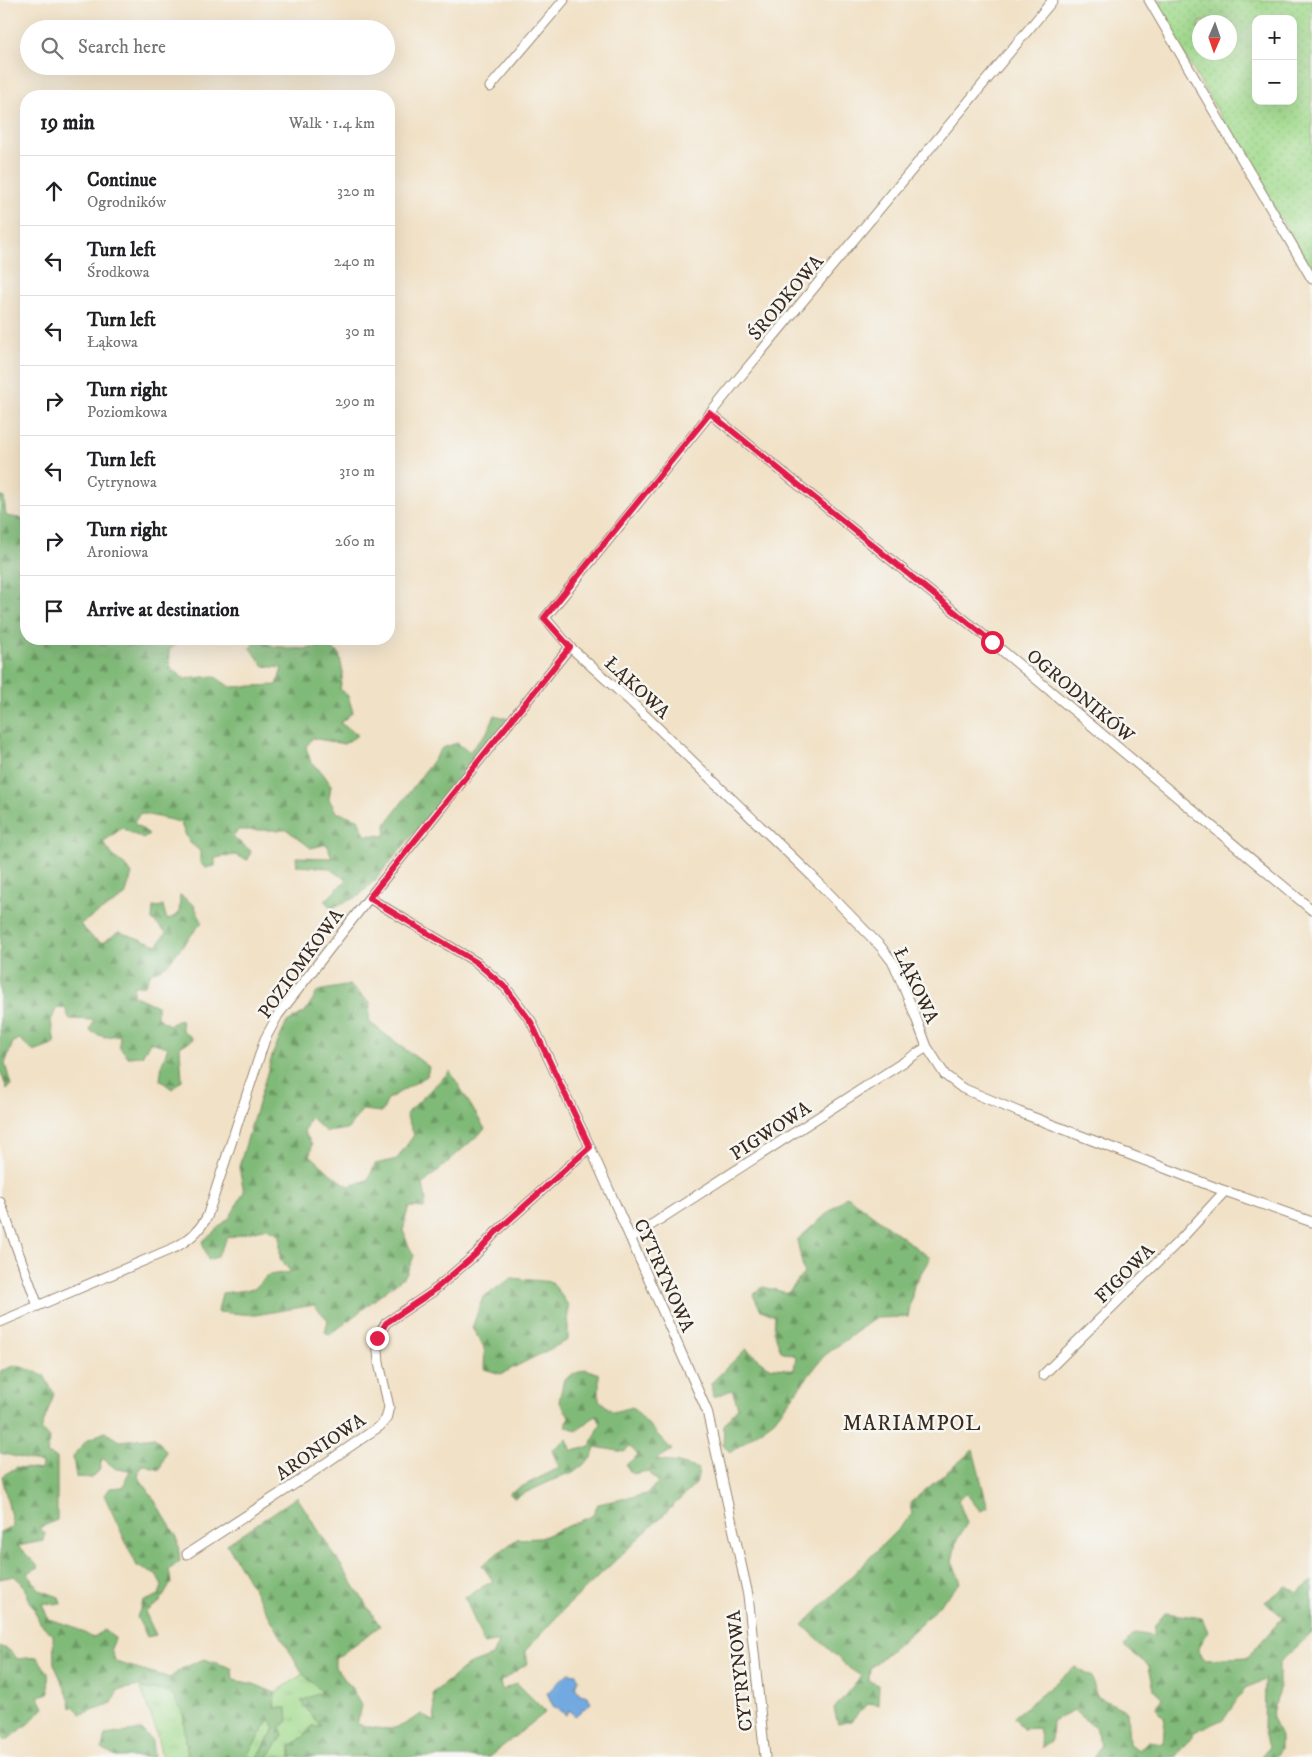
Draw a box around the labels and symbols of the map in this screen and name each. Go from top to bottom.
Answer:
north arrow [1192,15,1237,60]
street label: ŚRODKOWA [742,248,829,345]
route start [981,631,1004,654]
street label: OGRODNIKÓW [1022,643,1140,748]
street label: ŁĄKOWA [599,652,675,725]
street label: POZIOMKOWA [254,904,349,1023]
street label: ŁĄKOWA [888,944,944,1028]
street label: PIGWOWA [726,1096,816,1166]
street label: CYTRYNOWA [628,1215,699,1337]
street label: FIGOWA [1091,1239,1160,1309]
route end [366,1327,389,1350]
street label: ARONIOWA [272,1408,371,1486]
district label: MARIAMPOL [843,1411,981,1437]
street label: CYTRYNOWA [723,1608,758,1733]

